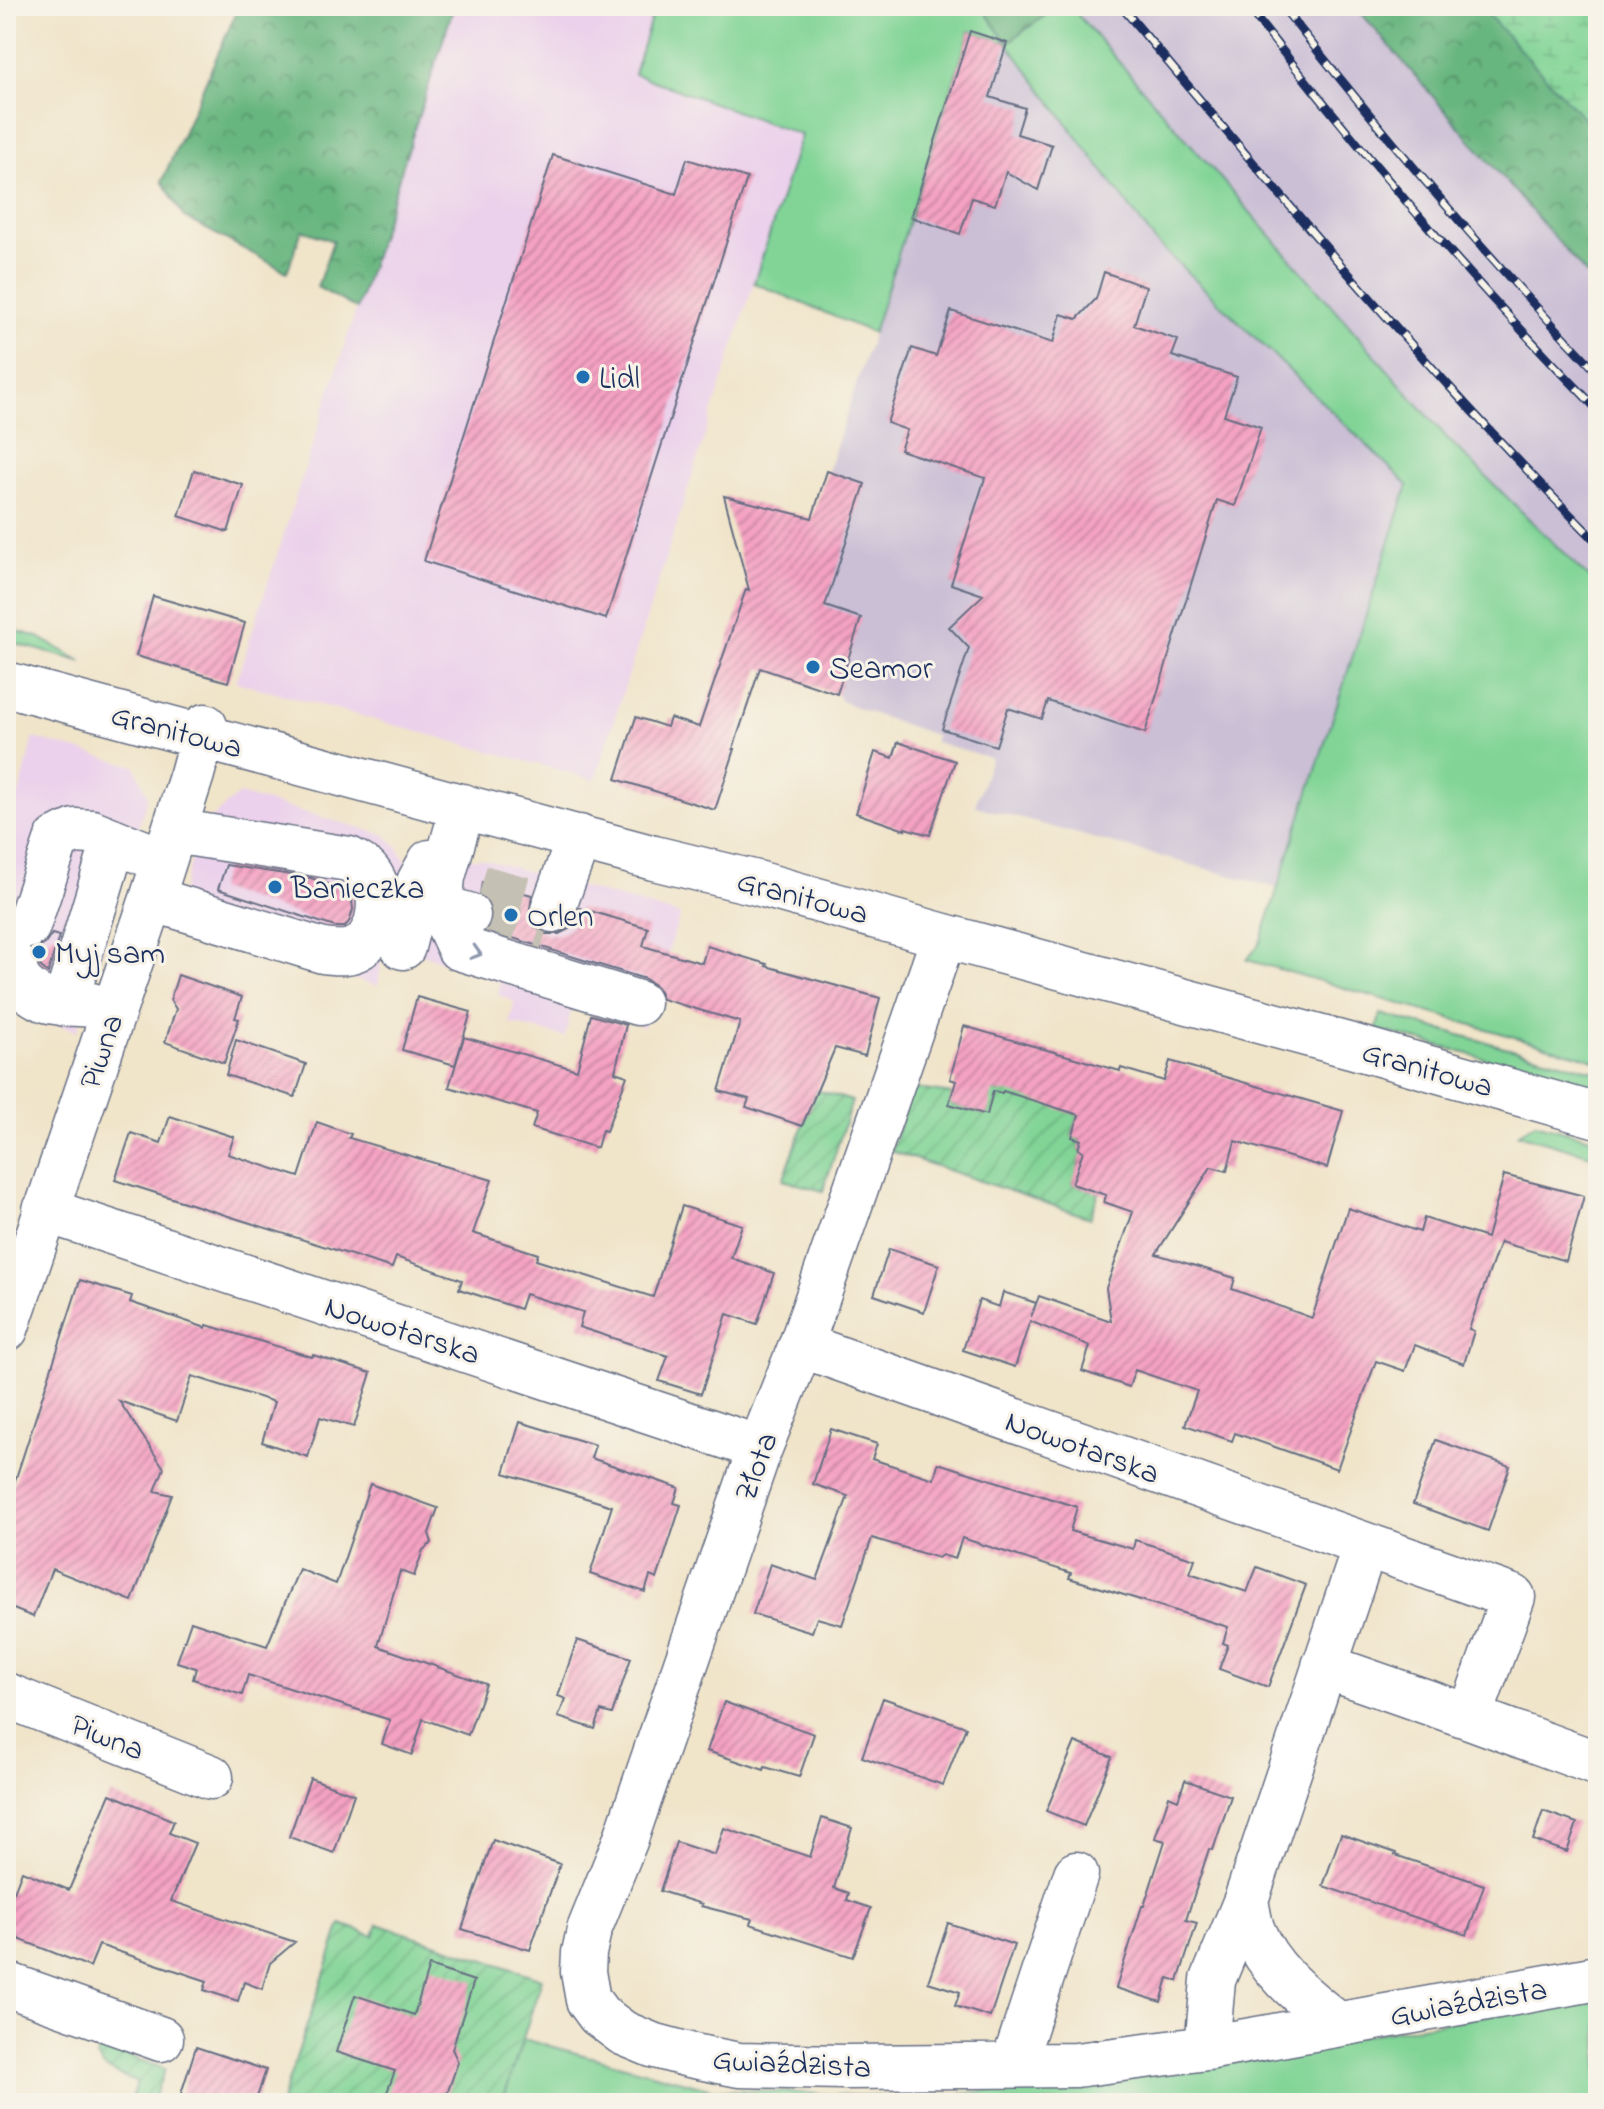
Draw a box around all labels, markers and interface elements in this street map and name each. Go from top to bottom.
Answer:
place label: Lidl [599,357,640,404]
marker: Lidl [574,368,592,386]
place label: Seamor [829,647,933,694]
marker: Seamor [804,658,822,676]
street label: Granitowa [105,693,247,773]
street label: Granitowa [731,859,873,939]
place label: Banieczka [290,867,425,914]
marker: Banieczka [266,878,284,896]
place label: Orlen [527,895,593,942]
marker: Orlen [502,906,520,924]
place label: Myj sam [55,932,165,979]
marker: Myj sam [30,943,48,961]
one-way arrow [469,944,482,960]
street label: Piwna [69,1008,138,1096]
street label: Granitowa [1356,1030,1498,1112]
street label: Nowotarska [318,1285,486,1380]
street label: Nowotarska [998,1400,1166,1499]
street label: Złota [724,1426,792,1508]
street label: Piwna [62,1703,151,1775]
street label: Gwiaździsta [1386,1968,1551,2041]
street label: Gwiaździsta [711,2038,872,2093]

